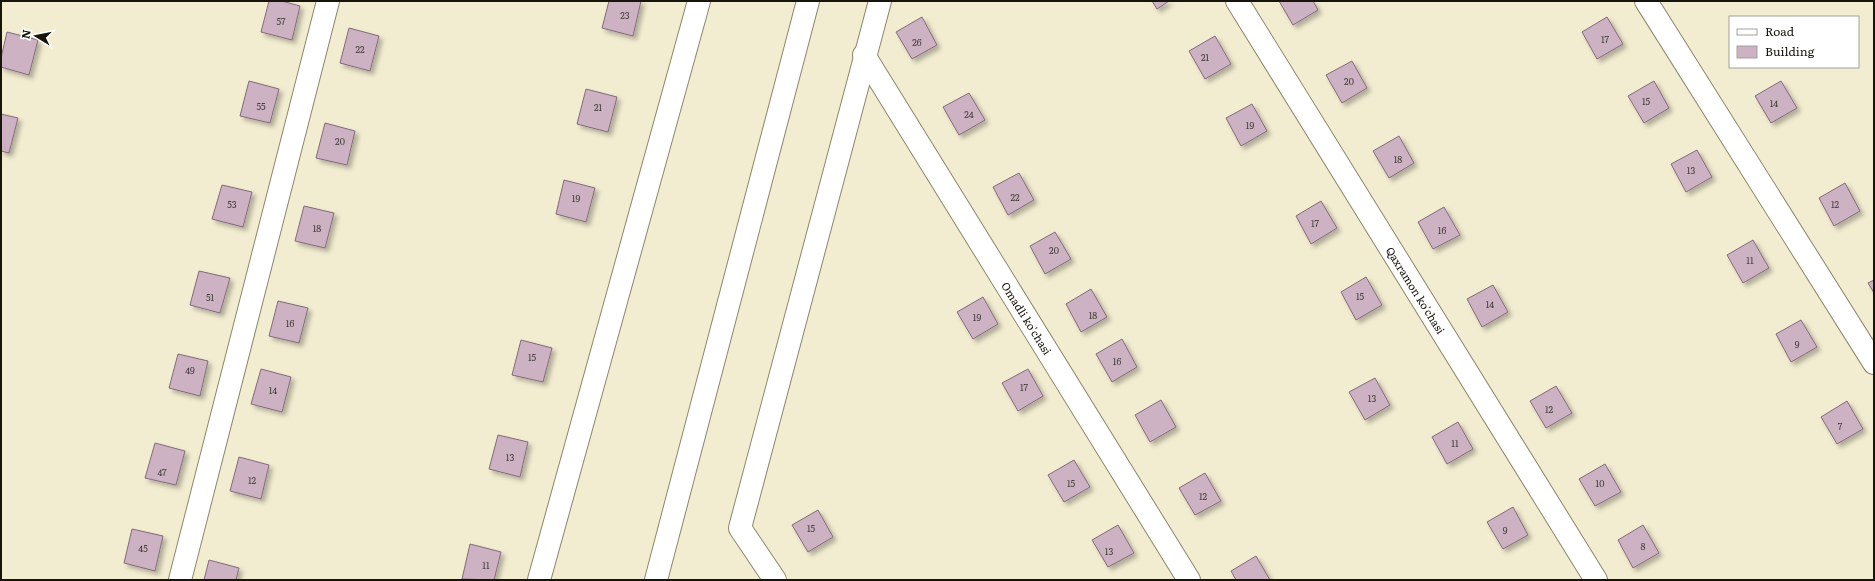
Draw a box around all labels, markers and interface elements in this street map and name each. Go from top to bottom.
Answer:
house number: 23 [620,8,630,22]
house number: 57 [276,14,286,28]
north arrow [16,16,56,56]
legend [1729,16,1859,68]
text: Road [1765,22,1795,40]
text: N [16,28,34,40]
house number: 17 [1601,32,1609,46]
house number: 26 [912,35,922,49]
house number: 22 [355,42,365,56]
text: Building [1765,42,1815,60]
house number: 21 [1201,50,1209,64]
house number: 20 [1344,74,1354,88]
house number: 15 [1642,94,1651,108]
house number: 14 [1770,96,1778,110]
house number: 55 [256,99,266,113]
house number: 21 [594,100,602,114]
house number: 24 [964,107,974,121]
house number: 19 [1246,118,1254,132]
house number: 20 [335,134,345,148]
house number: 18 [1394,152,1402,166]
house number: 13 [1687,163,1695,177]
house number: 22 [1010,190,1020,204]
house number: 19 [572,191,580,205]
house number: 53 [227,197,237,211]
house number: 12 [1831,197,1840,211]
house number: 17 [1311,216,1319,230]
house number: 18 [313,221,321,235]
house number: 16 [1438,223,1446,237]
house number: 20 [1049,243,1059,257]
street label: Qaxramon ko'chasi [1383,243,1449,337]
house number: 11 [1746,253,1754,267]
street label: Omadli ko'chasi [998,278,1056,358]
house number: 15 [1356,289,1365,303]
house number: 51 [206,290,214,304]
house number: 14 [1486,297,1494,311]
house number: 18 [1089,308,1097,322]
house number: 19 [973,310,981,324]
house number: 16 [286,316,294,330]
house number: 9 [1795,337,1800,351]
house number: 15 [528,350,537,364]
house number: 16 [1113,354,1121,368]
house number: 49 [185,363,195,377]
house number: 17 [1020,380,1028,394]
house number: 14 [269,383,277,397]
house number: 13 [1368,391,1376,405]
house number: 12 [1545,402,1554,416]
house number: 7 [1838,419,1843,433]
house number: 11 [1451,436,1459,450]
house number: 13 [506,450,514,464]
house number: 47 [157,465,167,479]
house number: 12 [248,473,257,487]
house number: 15 [1067,476,1076,490]
house number: 10 [1596,476,1604,490]
house number: 12 [1199,489,1208,503]
house number: 15 [807,521,816,535]
house number: 9 [1503,523,1508,537]
house number: 8 [1641,539,1646,553]
house number: 45 [138,541,148,555]
house number: 13 [1105,544,1113,558]
house number: 11 [482,558,490,572]

